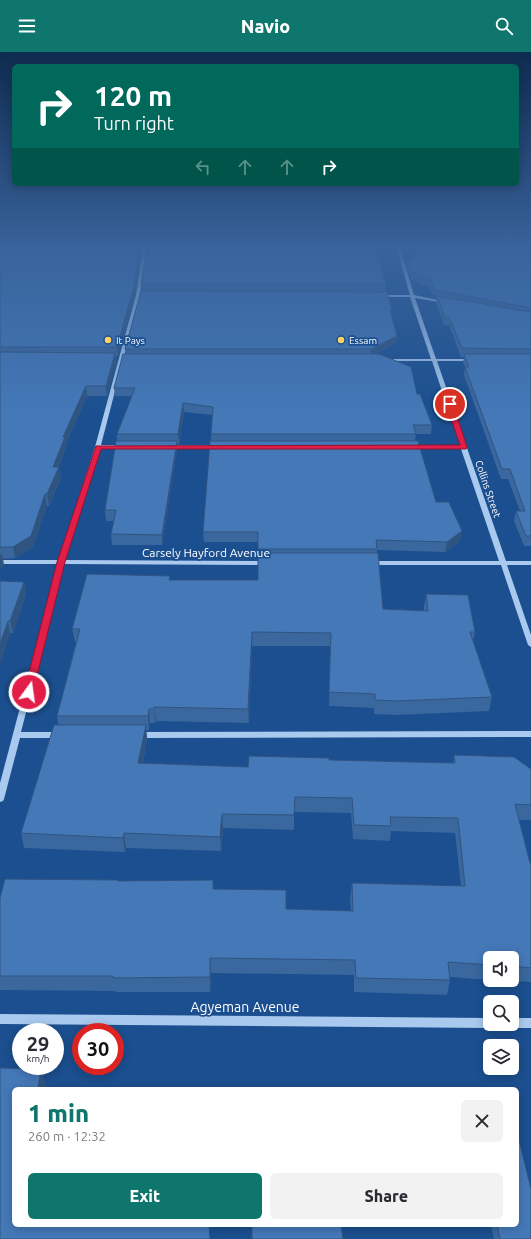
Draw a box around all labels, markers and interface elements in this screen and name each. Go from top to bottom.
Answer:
icon: menu [16,15,38,37]
icon: search [493,15,515,37]
text: Navio [241,16,290,36]
icon: right [28,80,80,132]
text: 120 m [94,80,172,111]
text: Turn right [94,113,174,133]
icon: left [192,156,214,178]
icon: ahead [234,156,256,178]
icon: ahead [276,156,298,178]
icon: right [318,156,340,178]
marker: It Pays [103,335,113,345]
place label: It Pays [116,335,145,346]
marker: Essam [336,335,346,345]
place label: Essam [349,335,377,346]
pin [433,387,467,421]
icon: arrive [439,393,461,415]
street label: Collins Street [473,459,503,519]
street label: Carsely Hayford Avenue [142,546,270,559]
position arrow [8,671,50,713]
map controls [483,951,519,1075]
button: sound [483,951,519,987]
button: search [483,995,519,1031]
street label: Agyeman Avenue [190,999,300,1015]
speed limit sign: 30 [72,1023,124,1075]
text: 29 [27,1032,49,1055]
button: layers [483,1039,519,1075]
text: km/h [26,1053,50,1064]
text: 1 min [28,1100,89,1127]
button: close [461,1100,503,1142]
text: 260 m · 12:32 [28,1129,106,1143]
button: Exit [28,1173,262,1219]
button: Share [270,1173,503,1219]

